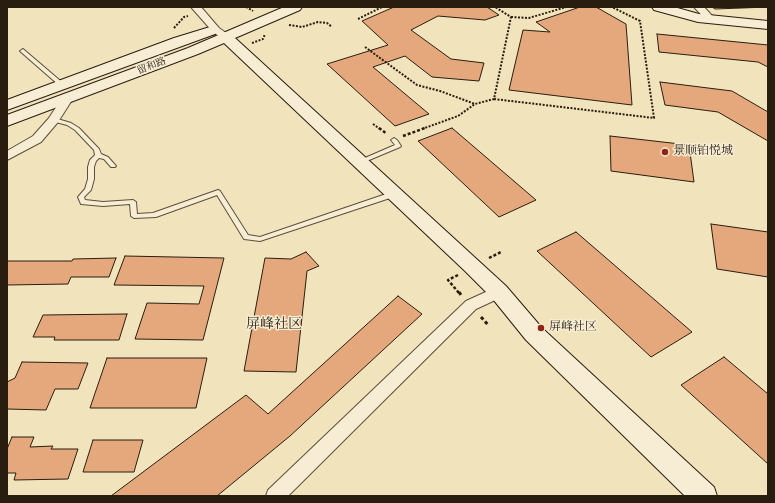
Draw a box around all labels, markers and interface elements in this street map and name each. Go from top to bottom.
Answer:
street label: 留和路 [136,56,168,78]
place label: 景顺铂悦城 [673,145,733,159]
marker: 景顺铂悦城 [660,147,670,157]
district label: 屏峰社区 [246,318,302,334]
place label: 屏峰社区 [549,321,597,335]
marker: 屏峰社区 [536,323,546,333]

